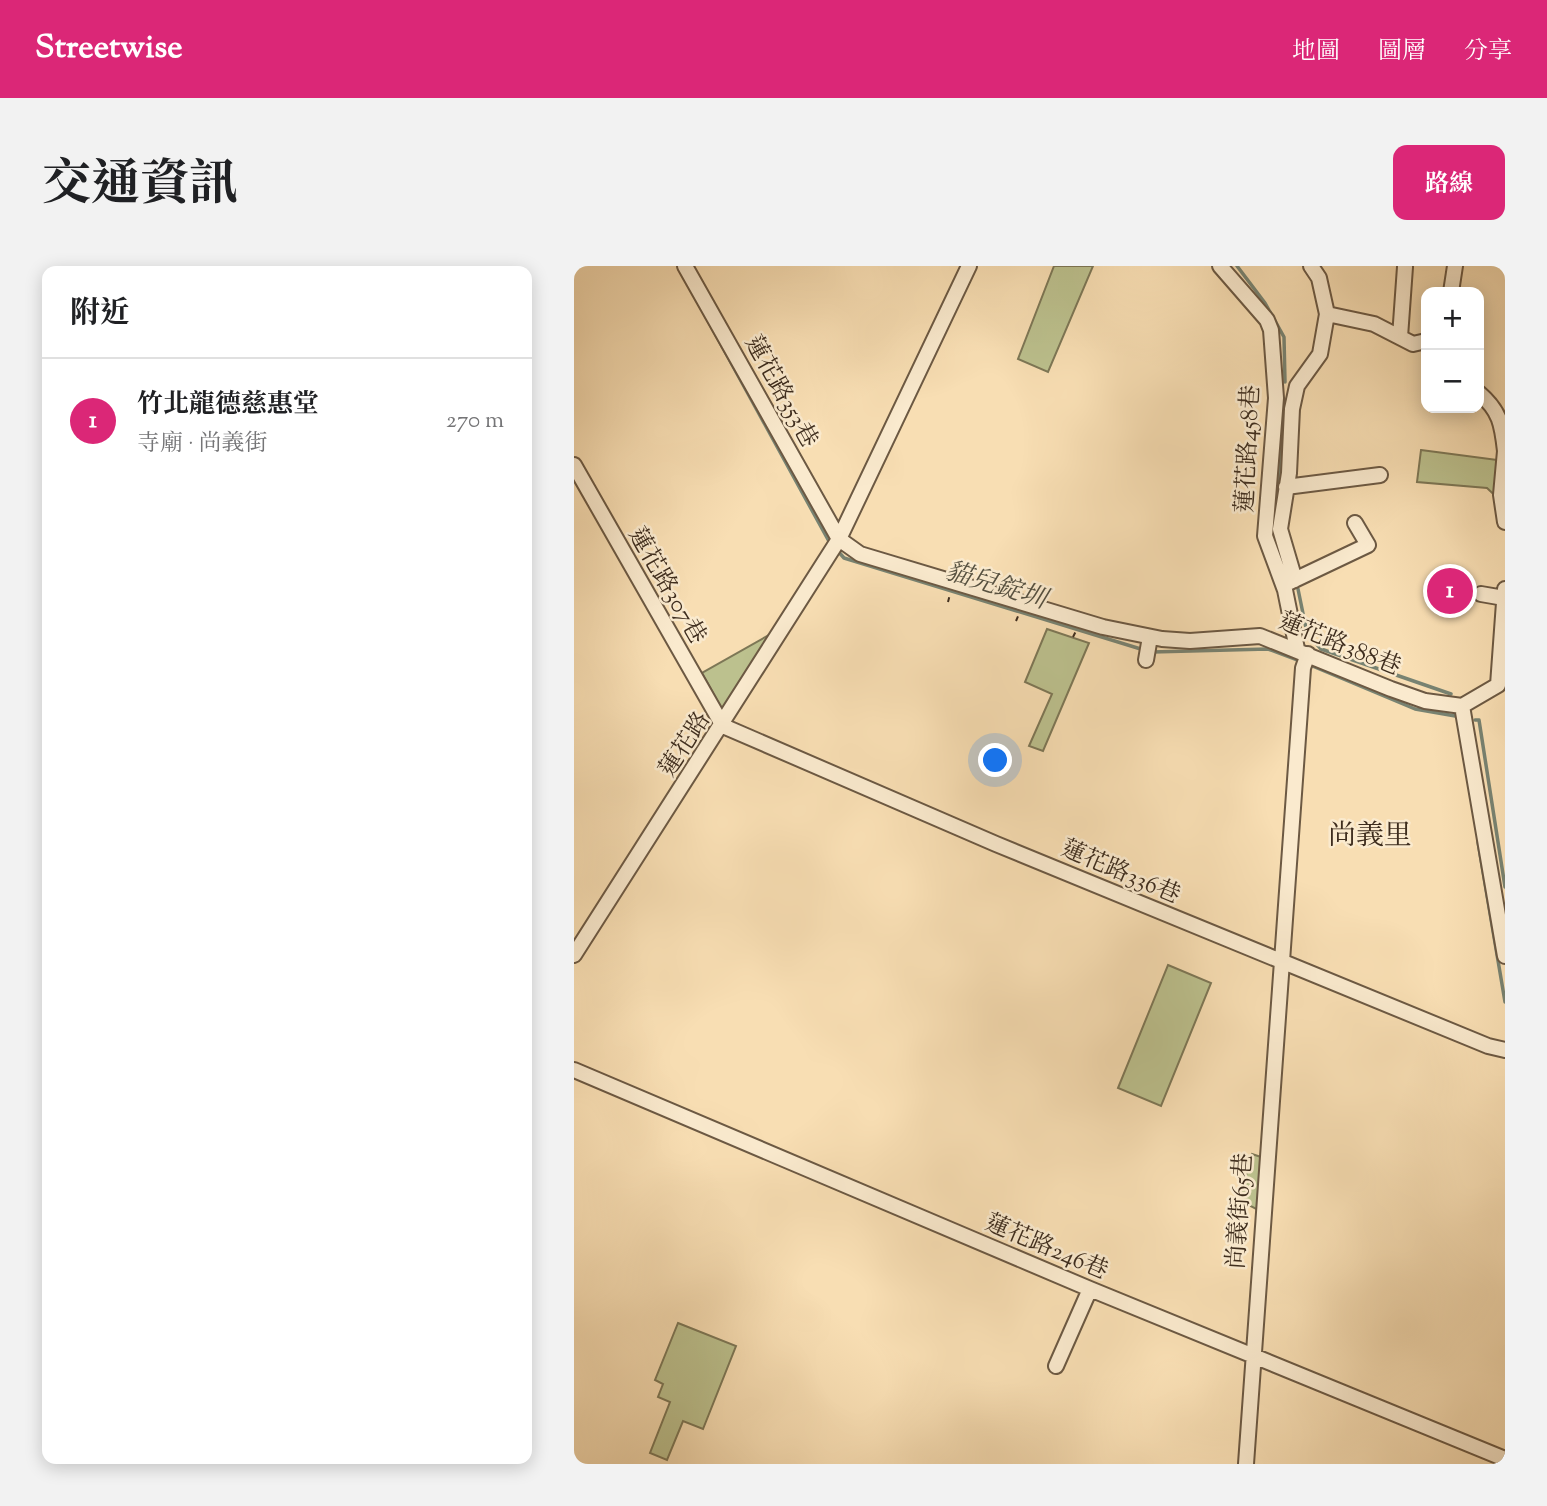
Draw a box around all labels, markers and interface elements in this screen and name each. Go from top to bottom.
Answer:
text: Streetwise [35,25,183,73]
text: 地圖 [1292,35,1340,69]
text: 圖層 [1378,35,1426,69]
text: 分享 [1464,35,1512,69]
button: 路線 [1393,145,1505,220]
text: 交通資訊 [42,152,238,222]
map controls [1421,287,1484,413]
button: + [1421,287,1484,350]
text: 附近 [70,293,130,336]
street label: 蓮花路353巷 [735,330,825,454]
button: − [1421,350,1484,413]
street label: 蓮花路458巷 [1229,384,1269,514]
text: 竹北龍德慈惠堂 [137,387,319,424]
text: 1 [89,405,97,438]
text: 270 m [446,405,504,438]
text: 寺廟 · 尚義街 [137,428,268,461]
street label: 蓮花路307巷 [619,521,714,651]
water label: 貓兒錠圳 [940,553,1054,620]
pin: 1 [1427,565,1473,617]
street label: 蓮花路388巷 [1273,605,1406,685]
street label: 蓮花路 [652,706,720,785]
your location [978,743,1012,777]
district label: 尚義里 [1328,817,1412,857]
street label: 蓮花路336巷 [1055,832,1185,913]
street label: 尚義街65巷 [1220,1152,1262,1270]
street label: 蓮花路246巷 [979,1207,1113,1289]

